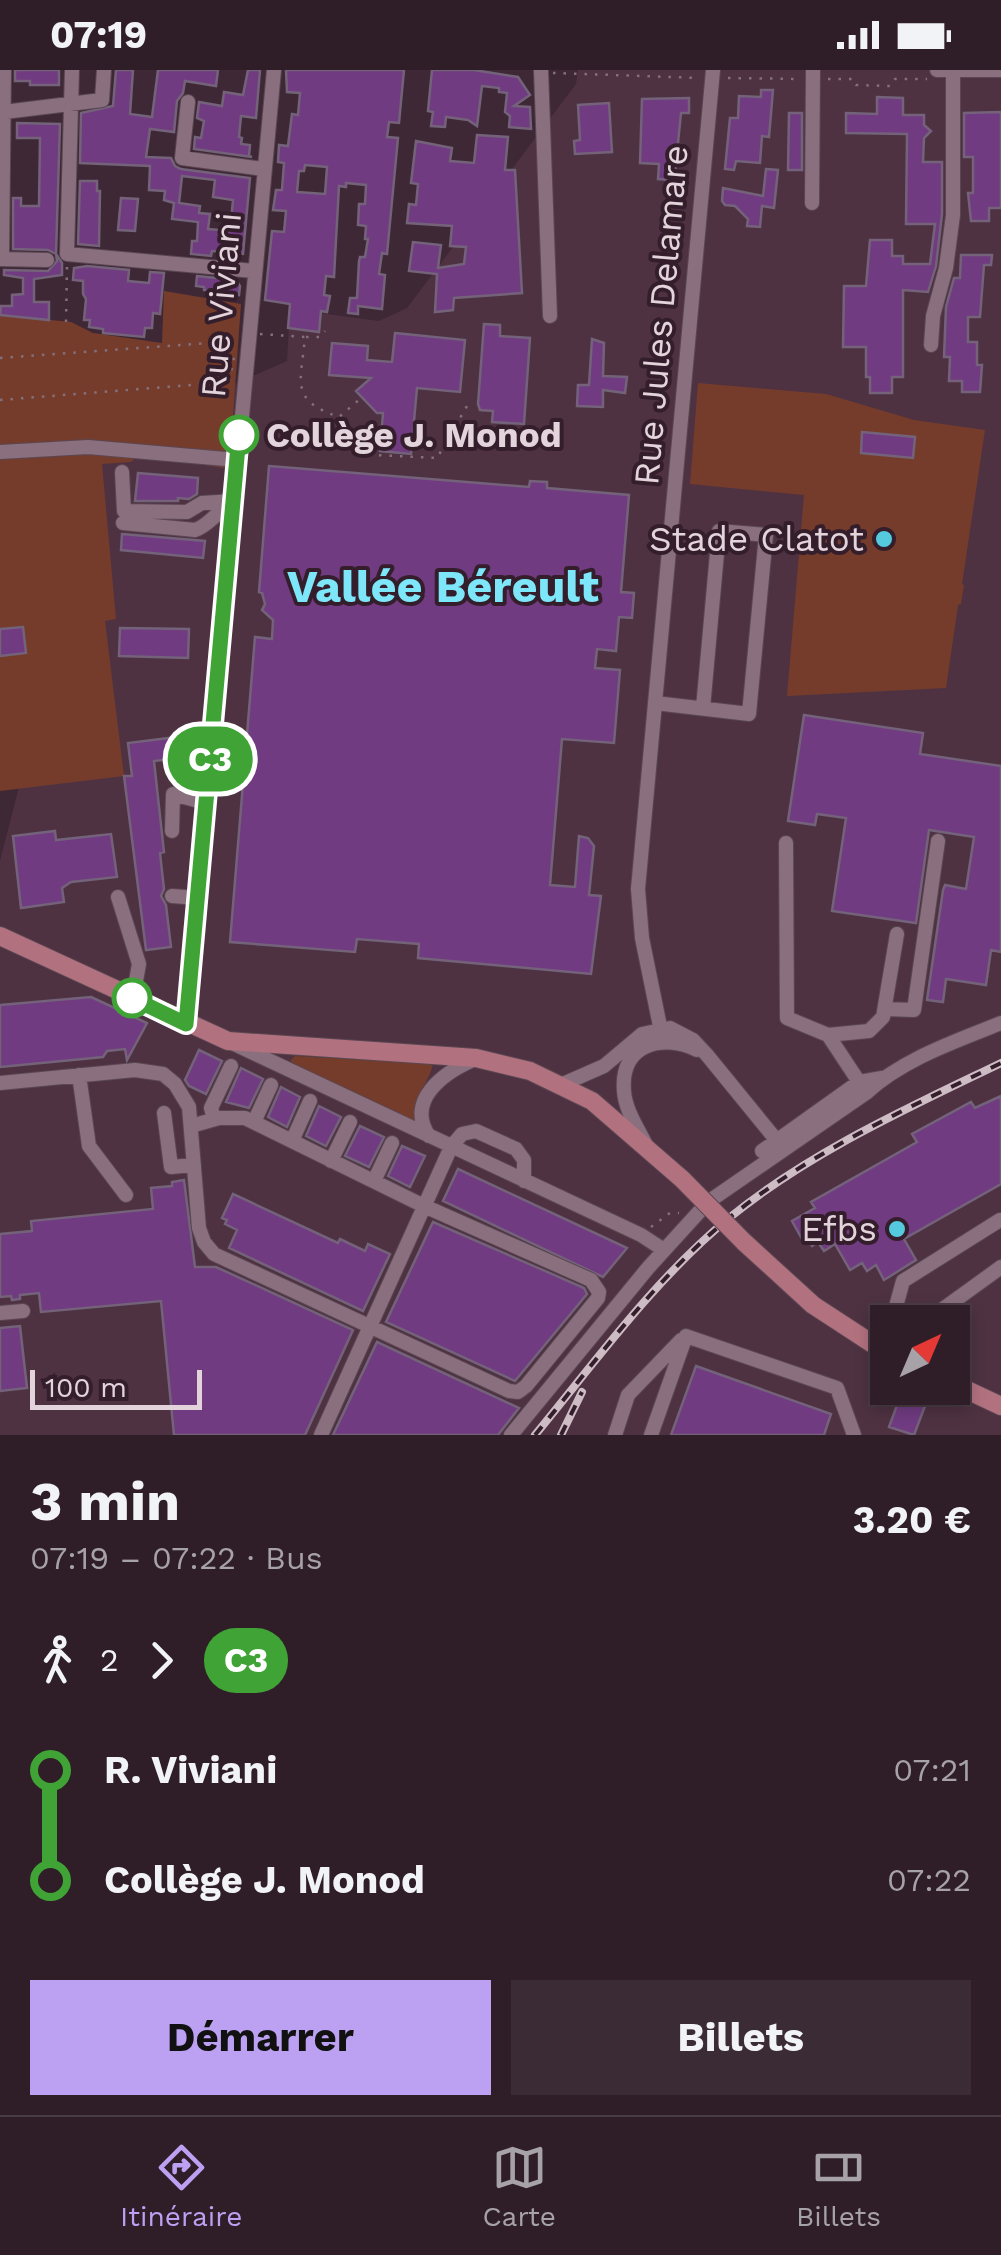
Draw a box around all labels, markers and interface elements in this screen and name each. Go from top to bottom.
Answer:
text: 07:19 [50,13,147,57]
street label: Rue Jules Delamare [625,143,697,487]
street label: Rue Viviani [192,211,250,399]
place label: Collège J. Monod [266,414,562,456]
marker: Collège J. Monod [220,416,258,454]
place label: Stade Clatot [649,518,864,560]
marker: Stade Clatot [873,528,895,550]
district label: Vallée Béreult [287,560,599,613]
line badge: C3 [165,726,255,792]
text: C3 [188,738,232,780]
unlabelled marker [113,979,151,1017]
place label: Efbs [801,1208,877,1250]
marker: Efbs [886,1218,908,1240]
north arrow [870,1305,970,1405]
map controls [870,1305,970,1405]
scale bar [30,1365,202,1410]
text: 100 m [45,1371,127,1404]
text: 3 min [30,1469,180,1533]
text: 3.20 € [853,1498,971,1542]
text: 07:19 – 07:22 · Bus [30,1539,323,1577]
icon: walk [30,1633,85,1688]
icon: forward [134,1633,189,1688]
text: C3 [224,1639,268,1681]
text: 2 [100,1641,119,1679]
text: R. Viviani [104,1748,277,1792]
text: 07:21 [893,1751,971,1789]
text: Collège J. Monod [104,1858,425,1902]
text: 07:22 [887,1861,971,1899]
button: Démarrer [30,1980,491,2095]
button: Billets [511,1980,971,2095]
tab: Itinéraire [120,2140,242,2233]
tab: Carte [482,2140,556,2233]
tab: Billets [796,2140,881,2233]

